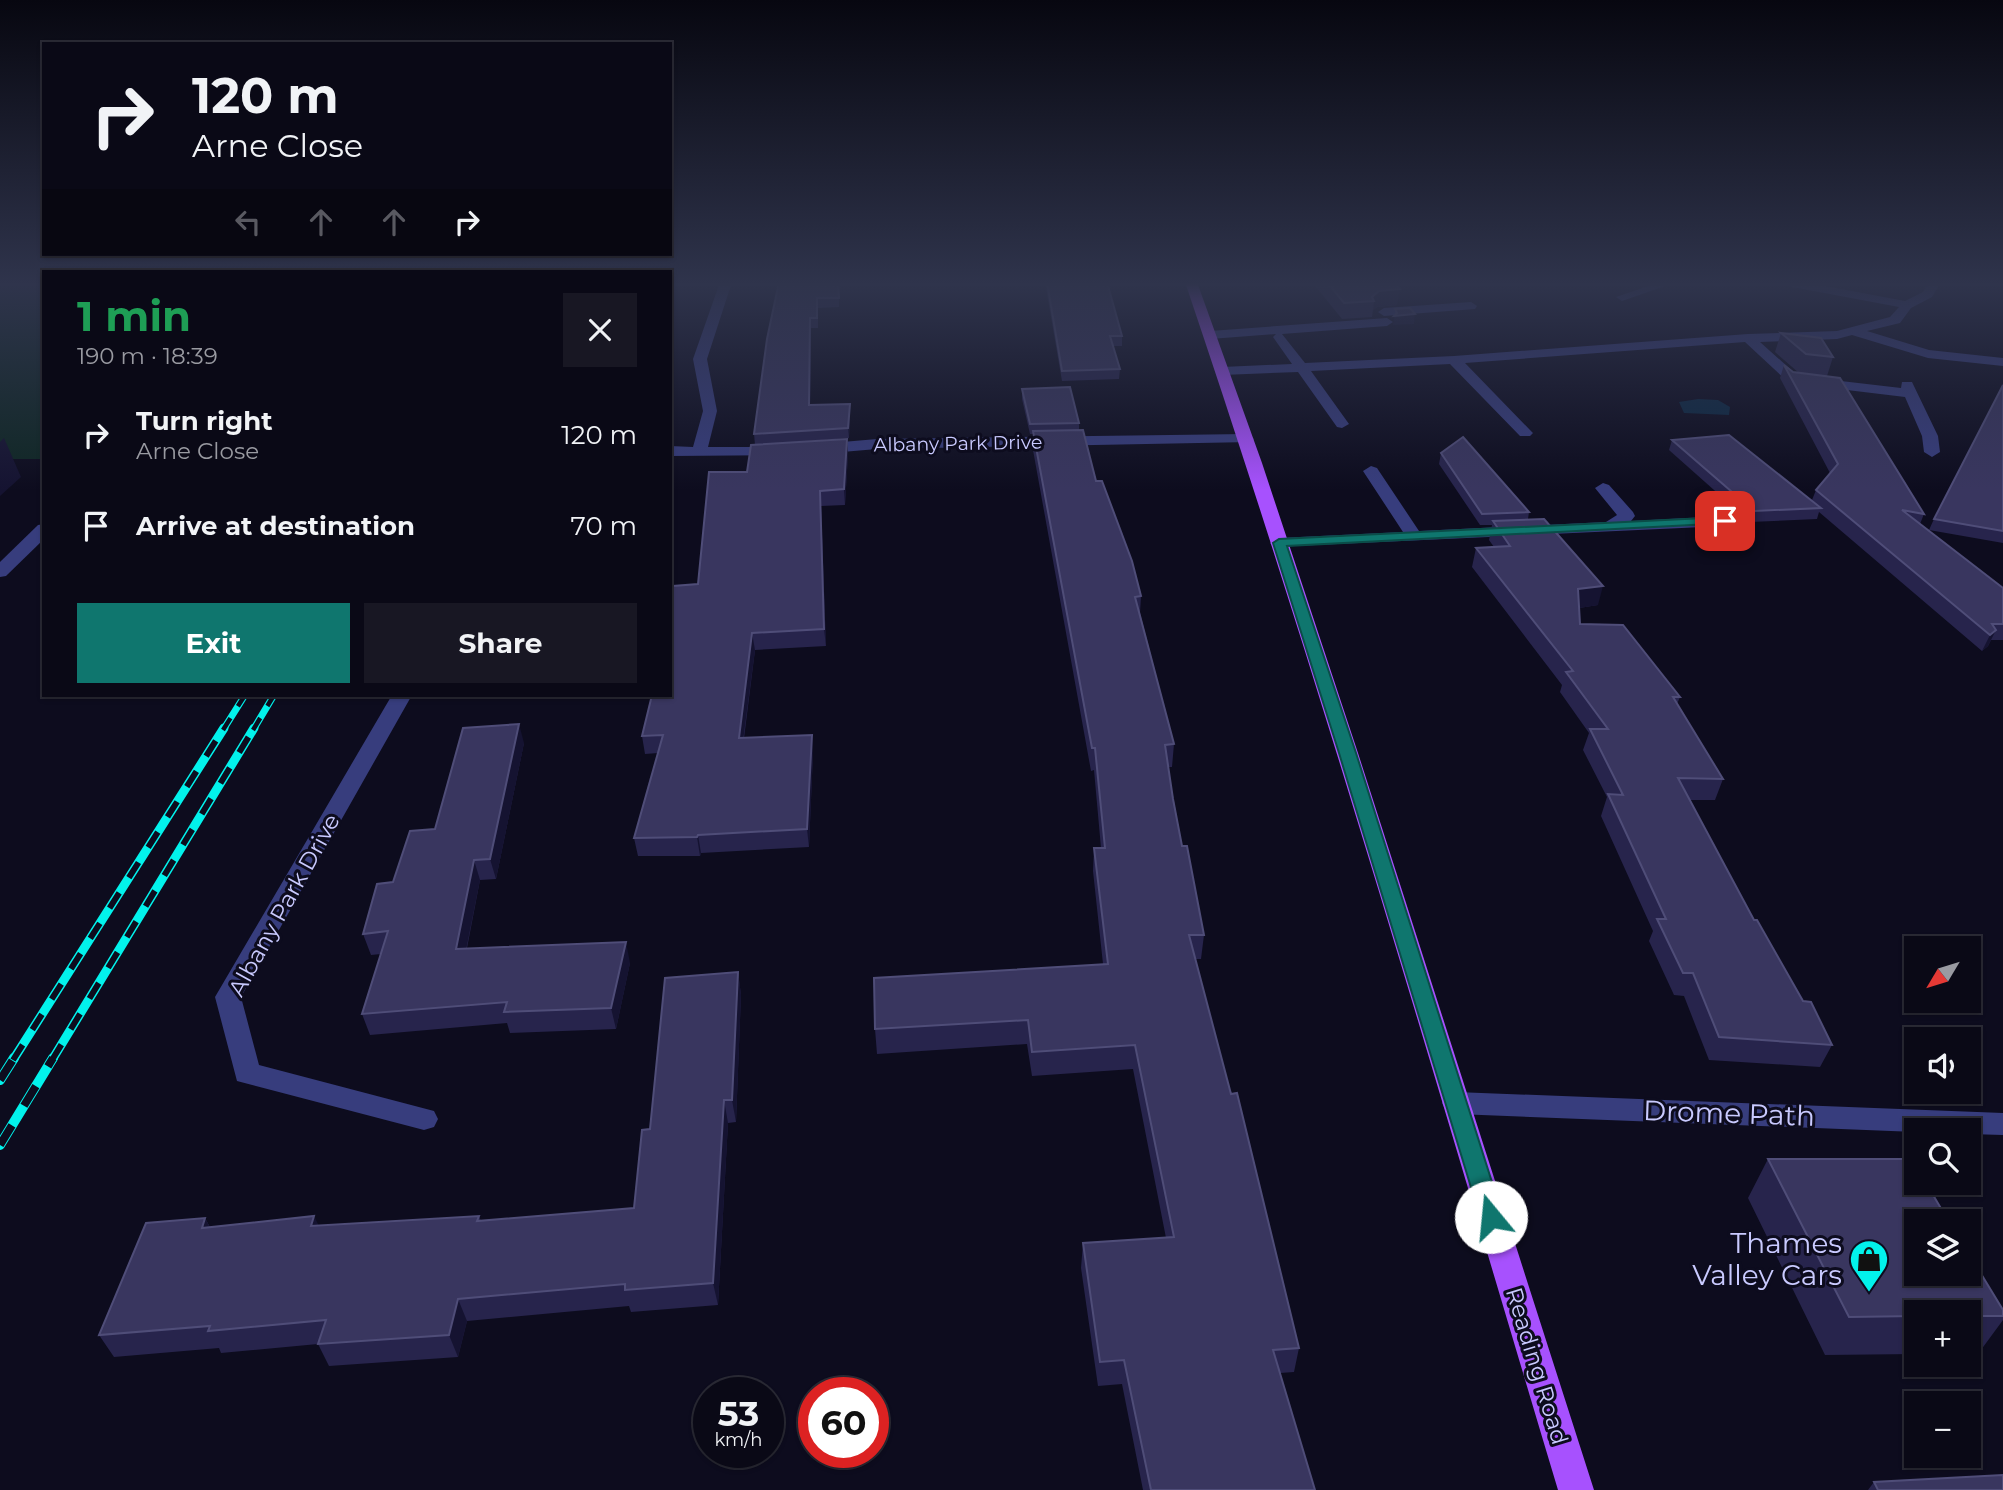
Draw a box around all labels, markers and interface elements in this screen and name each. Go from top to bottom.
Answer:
text: 120 m [192,66,339,125]
icon: right [77,70,168,161]
text: Arne Close [192,126,363,165]
icon: left [229,203,267,241]
icon: ahead [302,203,340,241]
icon: ahead [375,203,413,241]
icon: right [448,203,486,241]
text: 1 min [77,290,191,342]
button: close [563,293,637,367]
text: 190 m · 18:39 [77,342,218,370]
text: Turn right [136,405,272,437]
icon: right [77,416,115,454]
text: 120 m [561,419,637,451]
street label: Albany Park Drive [873,431,1043,456]
text: Arne Close [136,437,259,465]
pin [1695,491,1755,551]
icon: arrive [1706,502,1744,540]
icon: arrive [77,507,115,545]
text: Arrive at destination [136,510,415,542]
text: 70 m [571,510,637,542]
button: Exit [77,603,350,683]
button: Share [364,603,637,683]
street label: Albany Park Drive [222,809,346,1001]
north arrow [1904,936,1981,1013]
map controls [1904,936,1981,1468]
button: sound [1904,1027,1981,1104]
street label: Drome Path [1642,1093,1816,1133]
button: search [1904,1118,1981,1195]
position arrow [1454,1180,1528,1254]
button: layers [1904,1209,1981,1286]
place label: Thames Valley Cars [1692,1226,1842,1292]
shop icon: Thames Valley Cars [1848,1238,1890,1293]
street label: Reading Road [1500,1284,1574,1448]
button: + [1904,1300,1981,1377]
speed limit sign: 60 [798,1377,889,1468]
button: − [1904,1391,1981,1468]
text: 53 [718,1392,759,1435]
text: km/h [714,1429,763,1451]

